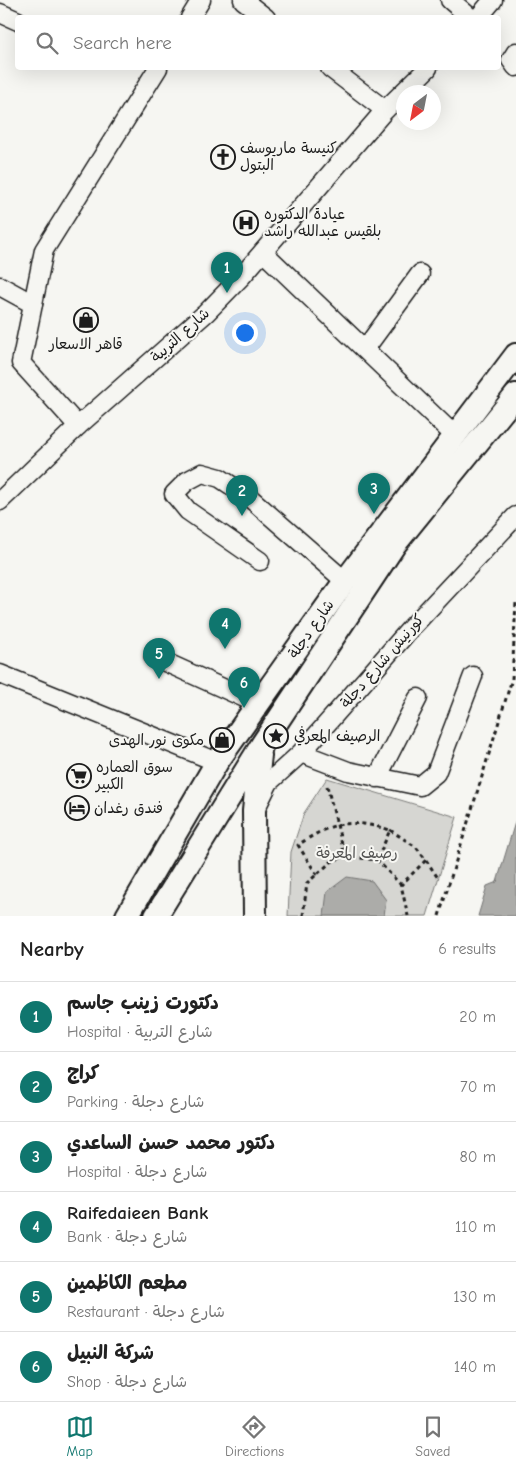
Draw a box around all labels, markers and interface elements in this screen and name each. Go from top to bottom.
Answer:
search box [15,15,501,70]
icon: search [33,29,61,57]
text: Search here [73,32,172,54]
north arrow [396,85,441,130]
place label: كنيسة ماريوسف البتول [240,139,337,174]
church icon: كنيسة ماريوسف البتول [210,144,236,170]
place label: عيادة الدكتوره بلقيس عبدالله راشد [264,205,381,240]
hospital icon: عيادة الدكتوره بلقيس عبدالله راشد [233,210,259,236]
pin: 1 [211,252,243,293]
street label: شارع التربية [147,304,214,367]
shop icon: قاهر الاسعار [73,307,99,333]
your location [232,320,258,346]
place label: قاهر الاسعار [48,335,123,353]
pin: 3 [358,473,390,514]
pin: 2 [226,475,258,516]
street label: شارع دجلة [284,596,339,662]
pin: 4 [209,608,241,649]
street label: كورنيش شارع دجلة [336,610,428,712]
pin: 5 [143,638,175,679]
pin: 6 [228,667,260,708]
place icon: الرصيف المعرفي [263,723,289,749]
place label: الرصيف المعرفي [294,726,380,746]
shop icon: مكوى نور الهدى [209,727,235,753]
place label: مكوى نور الهدى [109,731,204,749]
place label: سوق العماره الكبير [94,758,173,793]
supermarket icon: سوق العماره الكبير [66,763,92,789]
hotel icon: فندق رغدان [64,795,90,821]
place label: فندق رغدان [94,799,163,817]
park label: رصيف المعرفة [316,844,398,862]
text: Nearby [20,937,84,961]
text: 6 results [438,940,496,958]
text: دكتورت زينب جاسم [67,992,219,1014]
text: 1 [33,1008,39,1026]
text: 20 m [459,1008,496,1026]
text: Hospital · شارع التربية [67,1023,213,1041]
text: كراج [67,1062,100,1084]
text: 2 [32,1078,40,1096]
text: 70 m [460,1078,496,1096]
text: Parking · شارع دجلة [67,1093,204,1111]
text: دكتور محمد حسن الساعدي [67,1132,275,1154]
text: 3 [32,1148,40,1166]
text: 80 m [459,1148,496,1166]
text: Hospital · شارع دجلة [67,1163,207,1181]
text: Raifedaieen Bank [67,1202,208,1224]
text: 4 [32,1218,40,1236]
text: 110 m [455,1218,496,1236]
text: Bank · شارع دجلة [67,1228,187,1246]
text: مطعم الكاظمين [67,1272,187,1294]
text: 5 [32,1288,40,1306]
text: 130 m [453,1288,496,1306]
text: Restaurant · شارع دجلة [67,1303,225,1321]
text: شركة النبيل [67,1342,154,1364]
text: 6 [32,1358,40,1376]
text: 140 m [454,1358,496,1376]
text: Shop · شارع دجلة [67,1373,187,1391]
tab: Map [66,1413,94,1460]
tab: Directions [225,1413,284,1460]
tab: Saved [415,1413,450,1460]

